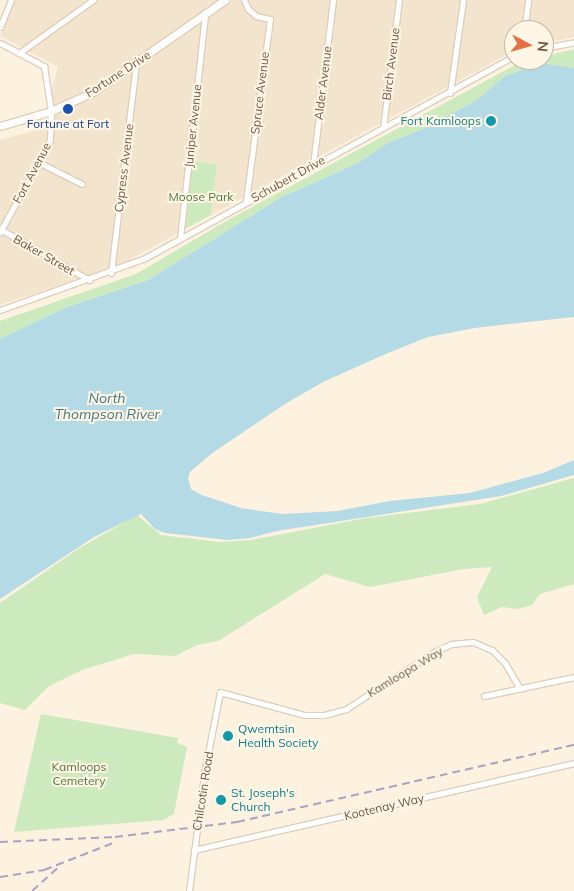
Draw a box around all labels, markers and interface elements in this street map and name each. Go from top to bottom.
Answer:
north arrow [504,20,554,70]
street label: Birch Avenue [379,27,403,101]
text: N [533,40,552,53]
street label: Alder Avenue [311,45,335,121]
street label: Fortune Drive [83,48,153,100]
street label: Spruce Avenue [248,51,272,135]
street label: Juniper Avenue [181,84,205,168]
marker: Fortune at Fort [62,103,74,115]
place label: Fort Kamloops [401,114,481,128]
marker: Fort Kamloops [485,115,497,127]
place label: Fortune at Fort [27,117,109,131]
street label: Cypress Avenue [111,123,137,213]
street label: Fort Avenue [10,140,54,206]
street label: Schubert Drive [249,153,327,205]
park label: Moose Park [169,190,233,204]
street label: Baker Street [11,232,77,278]
water label: North Thompson River [54,390,160,422]
street label: Kamloopa Way [365,644,445,700]
place label: Qwemtsin Health Society [238,722,318,750]
marker: Qwemtsin Health Society [222,730,234,742]
street label: Chilcotin Road [190,750,216,832]
park label: Kamloops Cemetery [51,760,107,788]
place label: St. Joseph's Church [231,786,295,814]
street label: Kootenay Way [343,791,425,823]
marker: St. Joseph's Church [215,794,227,806]

